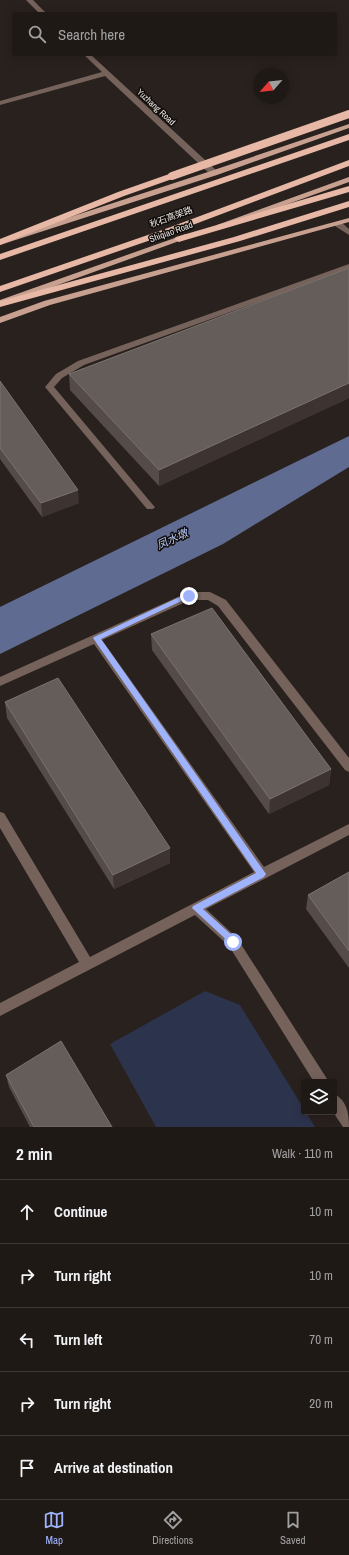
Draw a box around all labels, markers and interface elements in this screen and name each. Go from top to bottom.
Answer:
search box [12,12,337,56]
icon: search [26,23,48,45]
text: Search here [58,24,125,45]
north arrow [253,68,289,104]
street label: Yuzhang Road [134,86,178,128]
street label: 秋石高架路 [148,204,194,230]
street label: Shiqiao Road [148,219,194,245]
water label: 凤水墩 [154,525,192,552]
route end [180,587,198,605]
route start [224,933,242,951]
map controls [301,1079,337,1115]
button: layers [301,1079,337,1115]
text: 2 min [16,1142,52,1165]
text: Walk · 110 m [272,1145,333,1162]
icon: ahead [16,1201,38,1223]
text: Continue [54,1201,107,1222]
text: 10 m [309,1203,333,1220]
icon: right [16,1265,38,1287]
text: Turn right [54,1265,111,1286]
text: 10 m [309,1267,333,1284]
icon: left [16,1329,38,1351]
text: Turn left [54,1329,102,1350]
text: 70 m [309,1331,333,1348]
icon: right [16,1393,38,1415]
text: Turn right [54,1393,111,1414]
text: 20 m [309,1395,333,1412]
icon: arrive [16,1457,38,1479]
text: Arrive at destination [54,1457,173,1478]
tab: Map [43,1509,65,1547]
tab: Directions [152,1509,193,1547]
tab: Saved [280,1509,306,1547]

